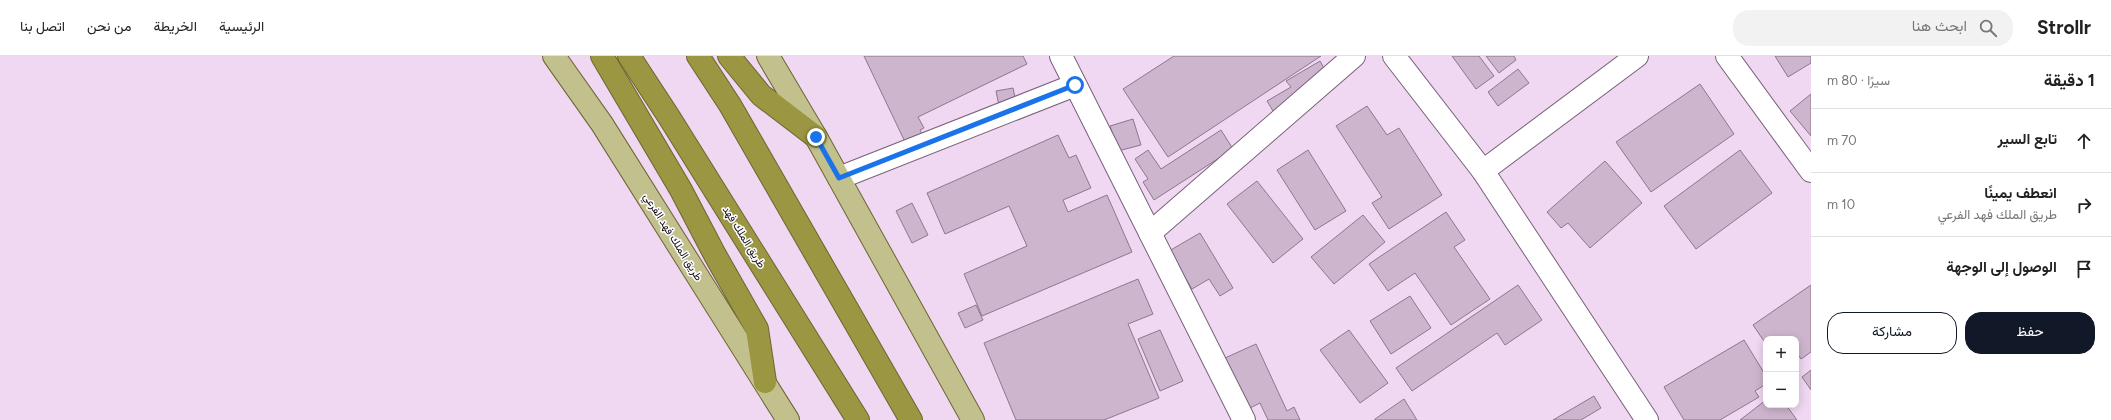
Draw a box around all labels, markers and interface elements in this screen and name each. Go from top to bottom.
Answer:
search box [1733,10,2013,46]
text: Strollr [2037,16,2091,39]
text: ابحث هنا [1912,17,1967,35]
icon: search [1977,17,1999,39]
text: اتصل بنا [20,18,65,35]
text: من نحن [87,18,132,35]
text: الخريطة [154,18,197,35]
text: الرئيسية [219,18,264,35]
text: 1 دقيقة [2044,70,2095,90]
text: سيرًا · 80 m [1827,73,1890,88]
route start [1066,76,1084,94]
route end [807,128,825,146]
text: تابع السير [1997,130,2057,148]
icon: ahead [2073,130,2095,152]
text: 70 m [1827,133,1857,148]
text: انعطف يمينًا [1984,184,2057,202]
street label: طريق الملك فهد الفرعي [638,191,705,285]
icon: right [2073,194,2095,216]
text: 10 m [1827,197,1855,212]
street label: طريق الملك فهد [720,204,768,270]
text: طريق الملك فهد الفرعي [1938,207,2057,222]
text: الوصول إلى الوجهة [1946,258,2057,276]
icon: arrive [2073,258,2095,280]
button: مشاركة [1827,312,1957,354]
button: حفظ [1965,312,2095,354]
map controls [1763,336,1799,408]
button: + [1763,336,1799,372]
button: − [1763,372,1799,408]

